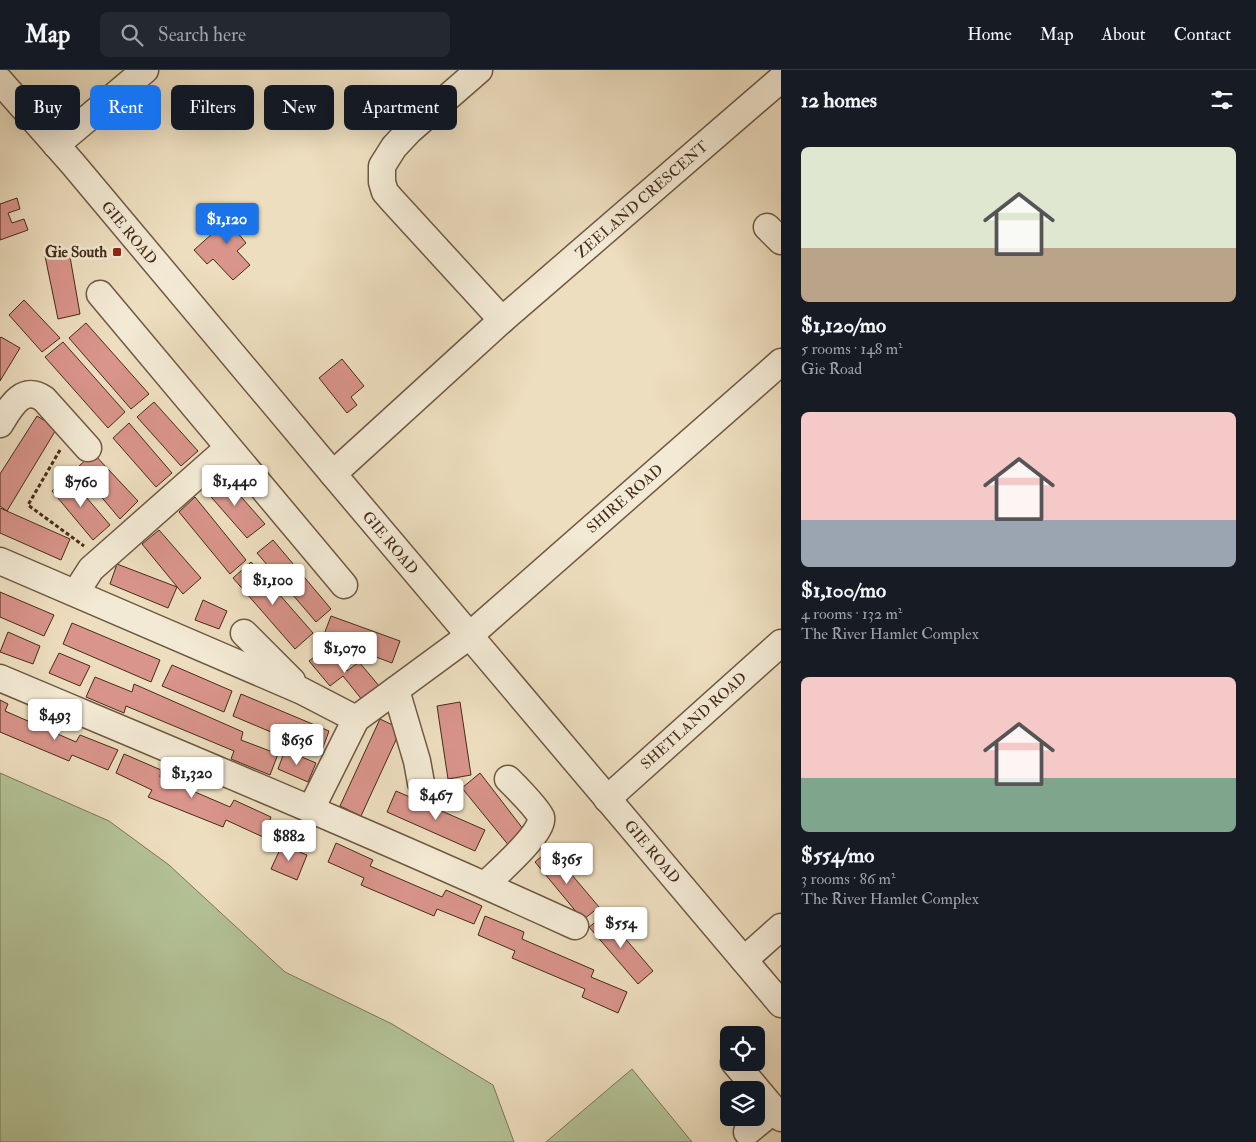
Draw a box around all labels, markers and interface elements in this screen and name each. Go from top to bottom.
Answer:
search box [100,12,450,57]
text: Map [25,19,70,50]
icon: search [118,21,146,49]
text: Search here [158,23,246,47]
text: Home [967,23,1012,46]
text: Map [1040,23,1074,46]
text: About [1102,23,1146,46]
text: Contact [1174,23,1231,46]
chip: Buy [15,85,80,130]
chip: Rent [90,85,161,130]
chip: Filters [171,85,254,130]
chip: New [264,85,334,130]
chip: Apartment [344,85,457,130]
icon: filters [1208,86,1236,114]
text: 12 homes [801,87,877,114]
street label: ZEELAND CRESCENT [572,137,712,263]
icon: home [974,179,1064,269]
street label: GIE ROAD [97,197,161,269]
pin: $1,120 [186,202,268,245]
text: $1,120 [207,209,247,229]
place label: Gie South [45,243,107,262]
marker: Gie South [111,246,123,258]
text: $1,120/mo [801,312,886,339]
text: 5 rooms · 148 m² [801,339,903,359]
text: Gie Road [801,359,862,379]
icon: home [974,444,1064,534]
street label: SHIRE ROAD [583,460,667,538]
pin: $1,440 [194,464,276,507]
pin: $760 [51,466,111,508]
text: $1,440 [213,471,257,491]
text: $760 [65,472,97,492]
street label: GIE ROAD [358,507,422,579]
pin: $1,100 [232,564,314,606]
text: $1,100 [253,570,293,590]
text: $1,100/mo [801,577,886,604]
text: 4 rooms · 132 m² [801,604,902,624]
text: The River Hamlet Complex [801,624,979,644]
pin: $1,070 [304,632,386,674]
text: $1,070 [324,638,366,658]
street label: SHETLAND ROAD [637,668,751,774]
pin: $493 [25,698,85,741]
text: $493 [39,705,71,725]
icon: home [974,709,1064,799]
pin: $636 [267,724,327,766]
text: $636 [281,730,313,750]
pin: $1,320 [151,756,233,799]
text: $1,320 [171,763,213,783]
pin: $467 [406,778,466,821]
text: $467 [419,785,453,805]
street label: GIE ROAD [620,816,684,888]
pin: $882 [259,820,319,862]
text: $882 [273,826,305,846]
pin: $365 [537,842,597,885]
text: $554/mo [801,842,874,869]
text: $365 [552,849,582,869]
text: 3 rooms · 86 m² [801,869,895,889]
text: The River Hamlet Complex [801,889,979,909]
pin: $554 [591,906,651,949]
text: $554 [605,913,637,933]
map controls [720,1026,765,1126]
button: locate [720,1026,765,1071]
button: layers [720,1081,765,1126]

